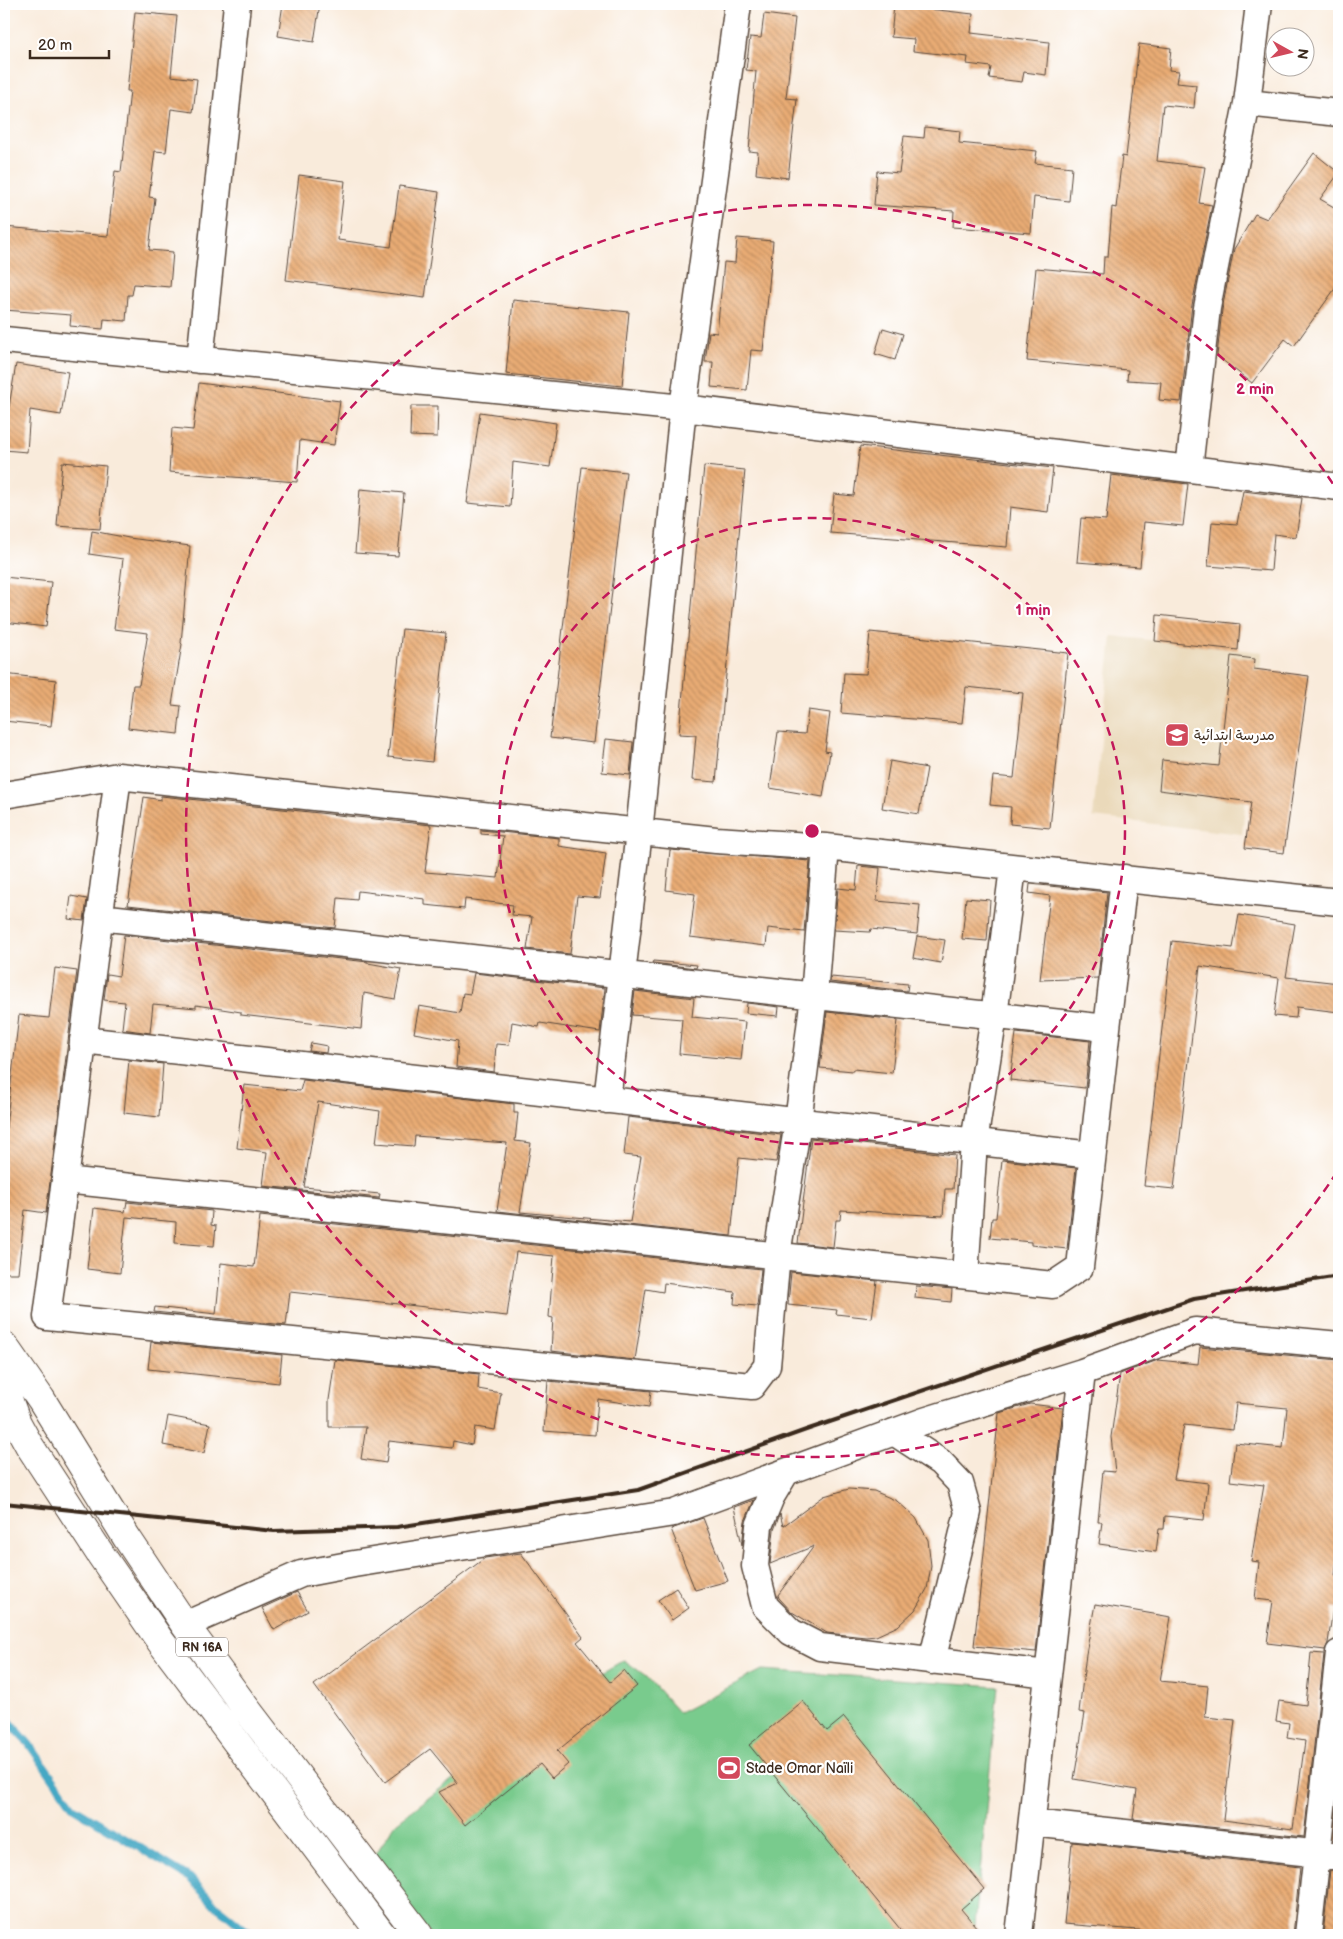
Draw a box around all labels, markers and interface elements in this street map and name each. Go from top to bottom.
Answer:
scale bar [30,28,109,60]
north arrow [1266,28,1316,78]
text: 20 m [38,36,72,55]
text: N [1293,47,1312,60]
text: 2 min [1236,380,1274,399]
text: 1 min [1015,601,1051,620]
school or university icon: مدرسة ابتدائية [1164,722,1190,748]
place label: مدرسة ابتدائية [1194,727,1275,744]
centre of rings [803,822,821,840]
road number: RN 16A [176,1638,228,1656]
sports icon: Stade Omar Naïli [716,1755,742,1781]
place label: Stade Omar Naïli [746,1760,853,1777]

